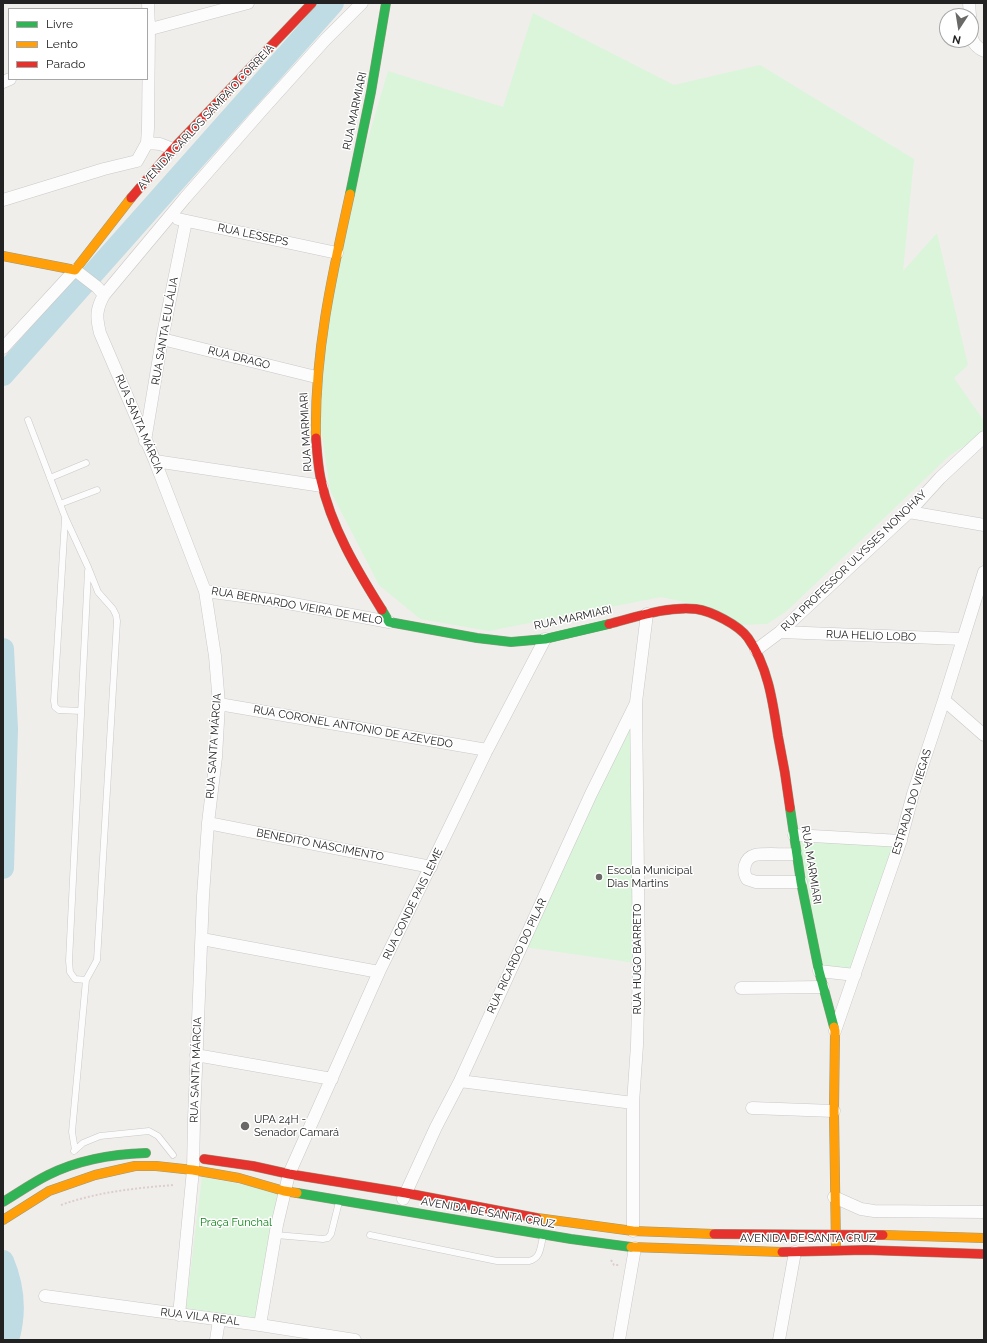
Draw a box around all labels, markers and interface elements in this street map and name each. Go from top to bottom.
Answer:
legend [8,8,148,80]
north arrow [939,8,979,48]
text: Livre [46,17,73,31]
text: N [951,32,962,46]
text: Lento [46,37,78,51]
street label: AVENIDA CARLOS SAMPAIO CORREIA [135,42,277,192]
text: Parado [46,57,85,71]
street label: RUA MARMIARI [340,71,370,151]
street label: RUA LESSEPS [216,221,290,249]
street label: RUA SANTA EULÁLIA [149,276,181,386]
street label: RUA DRAGO [206,344,272,372]
street label: RUA SANTA MÁRCIA [112,373,166,475]
street label: RUA MARMIARI [297,392,315,472]
street label: RUA PROFESSOR ULYSSES NONOHAY [778,488,930,634]
street label: RUA BERNARDO VIEIRA DE MELO [210,584,384,628]
street label: RUA MARMIARI [533,603,613,633]
street label: RUA HELIO LOBO [826,628,916,644]
street label: RUA SANTA MÁRCIA [204,693,224,799]
street label: RUA CORONEL ANTONIO DE AZEVEDO [252,703,454,751]
street label: ESTRADA DO VIEGAS [890,747,934,857]
street label: RUA MARMIARI [798,825,824,905]
street label: BENEDITO NASCIMENTO [255,826,385,864]
street label: RUA CONDE PAIS LEME [380,846,446,962]
place label: Escola Municipal Dias Martins [607,864,693,890]
marker: Escola Municipal Dias Martins [594,872,604,882]
street label: RUA RICARDO DO PILAR [484,896,550,1016]
street label: RUA HUGO BARRETO [631,903,645,1015]
street label: RUA SANTA MÁRCIA [188,1017,204,1123]
place label: UPA 24H - Senador Camará [254,1113,339,1139]
marker: UPA 24H - Senador Camará [239,1120,251,1132]
street label: AVENIDA DE SANTA CRUZ [420,1195,556,1231]
park label: Praça Funchal [200,1216,272,1230]
street label: AVENIDA DE SANTA CRUZ [740,1232,876,1246]
street label: RUA VILA REAL [159,1306,241,1328]

